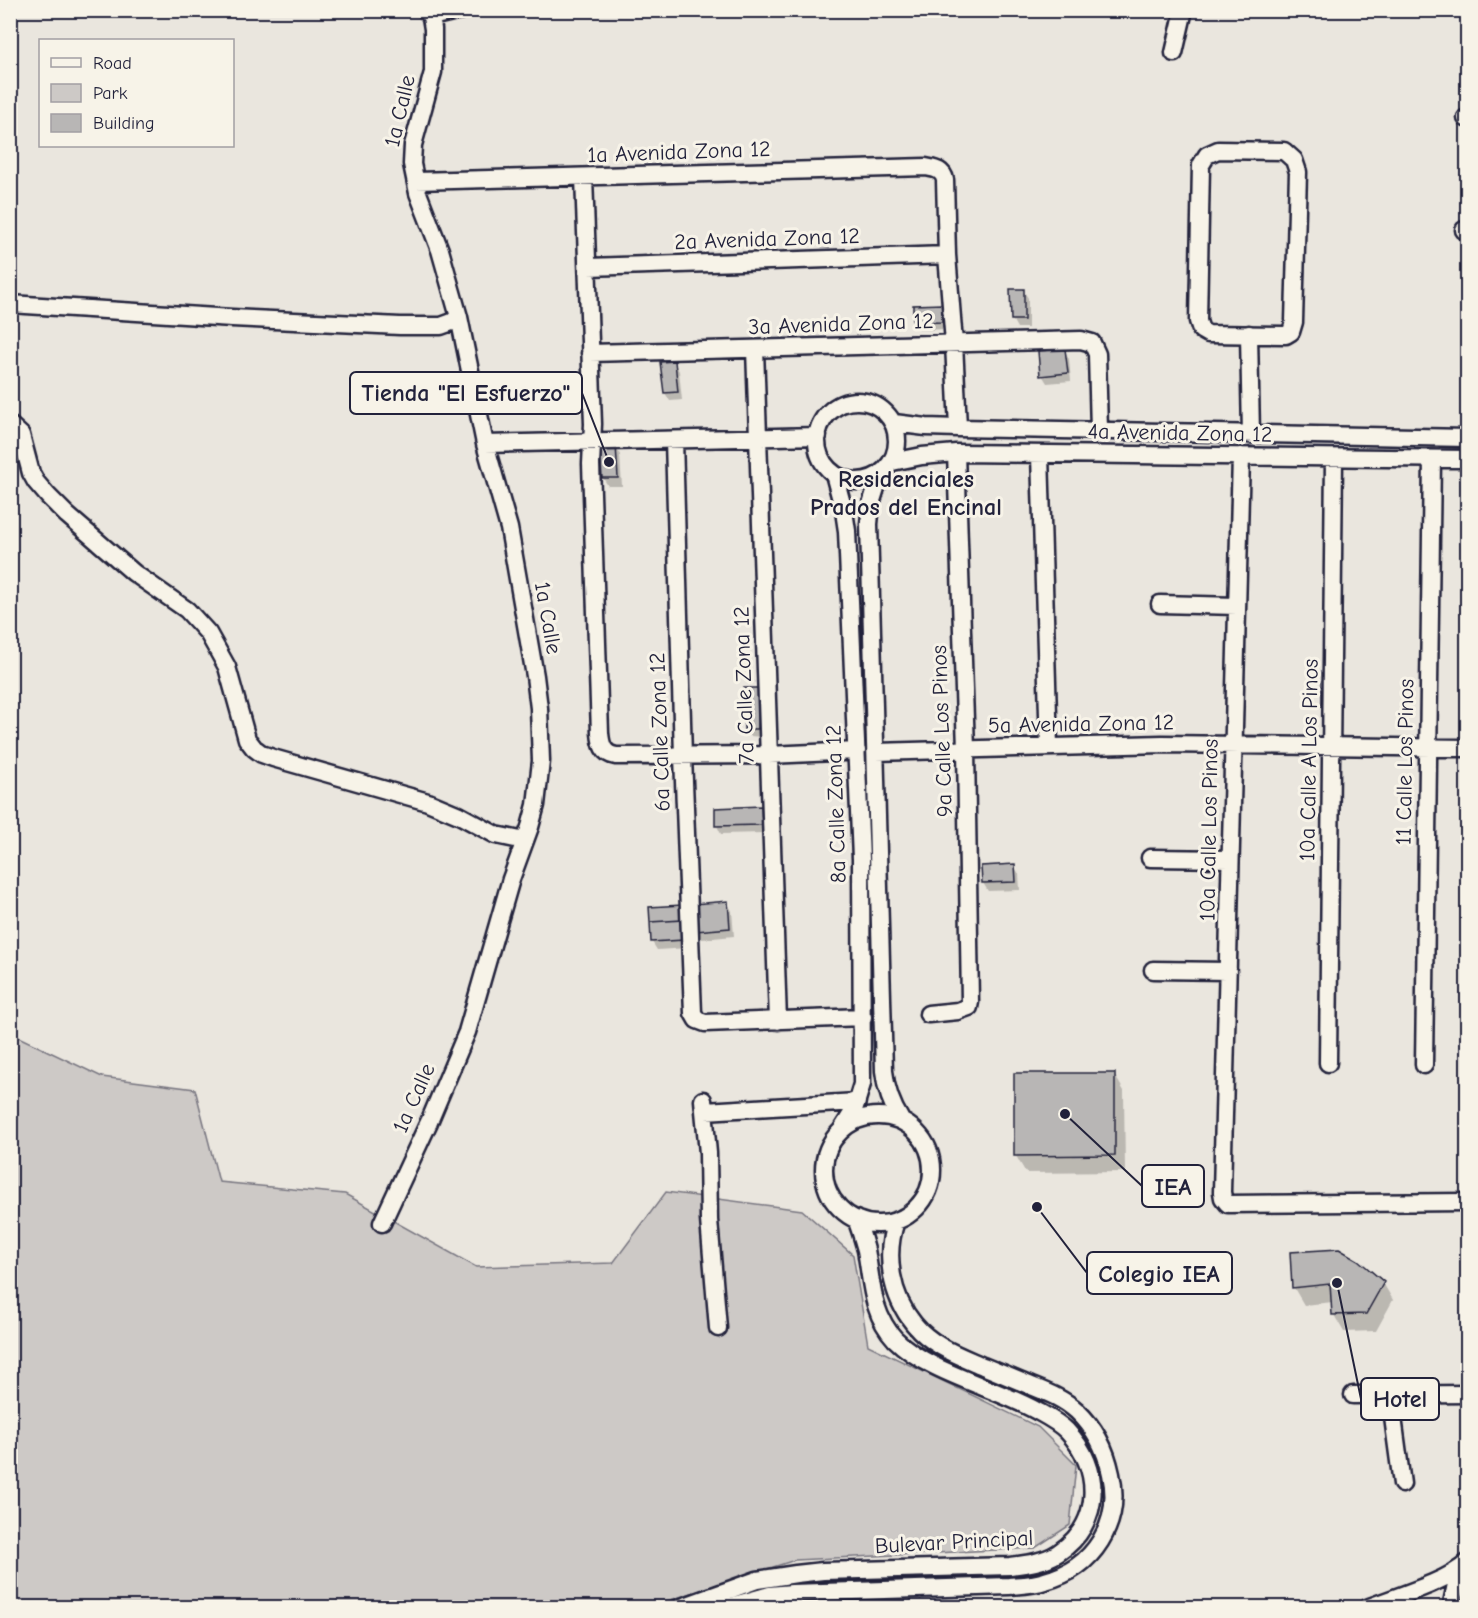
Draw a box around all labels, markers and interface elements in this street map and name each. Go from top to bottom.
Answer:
legend [39,39,234,147]
text: Road [93,53,132,74]
street label: 1a Calle [379,73,421,149]
text: Park [93,83,128,104]
text: Building [93,113,155,134]
street label: 1a Avenida Zona 12 [587,136,771,168]
street label: 2a Avenida Zona 12 [674,223,860,255]
street label: 3a Avenida Zona 12 [748,308,934,340]
callout: Tienda "El Esfuerzo" [350,372,582,414]
text: Tienda "El Esfuerzo" [362,379,570,407]
street label: 4a Avenida Zona 12 [1087,418,1273,448]
district label: Residenciales Prados del Encinal [810,465,1002,521]
street label: 1a Calle [529,580,567,656]
street label: 7a Calle Zona 12 [728,606,760,764]
street label: 9a Calle Los Pinos [926,645,958,817]
street label: 6a Calle Zona 12 [644,652,676,812]
street label: 10a Calle A Los Pinos [1294,659,1324,861]
street label: 11 Calle Los Pinos [1391,679,1419,845]
street label: 5a Avenida Zona 12 [988,709,1174,739]
street label: 8a Calle Zona 12 [820,724,852,884]
street label: 10a Calle Los Pinos [1194,739,1224,921]
street label: 1a Calle [387,1059,441,1137]
callout: IEA [1142,1165,1204,1207]
text: IEA [1154,1173,1192,1201]
callout: Colegio IEA [1087,1252,1232,1294]
text: Colegio IEA [1098,1260,1220,1288]
callout: Hotel [1361,1378,1439,1420]
text: Hotel [1373,1385,1427,1413]
street label: Bulevar Principal [874,1525,1034,1559]

